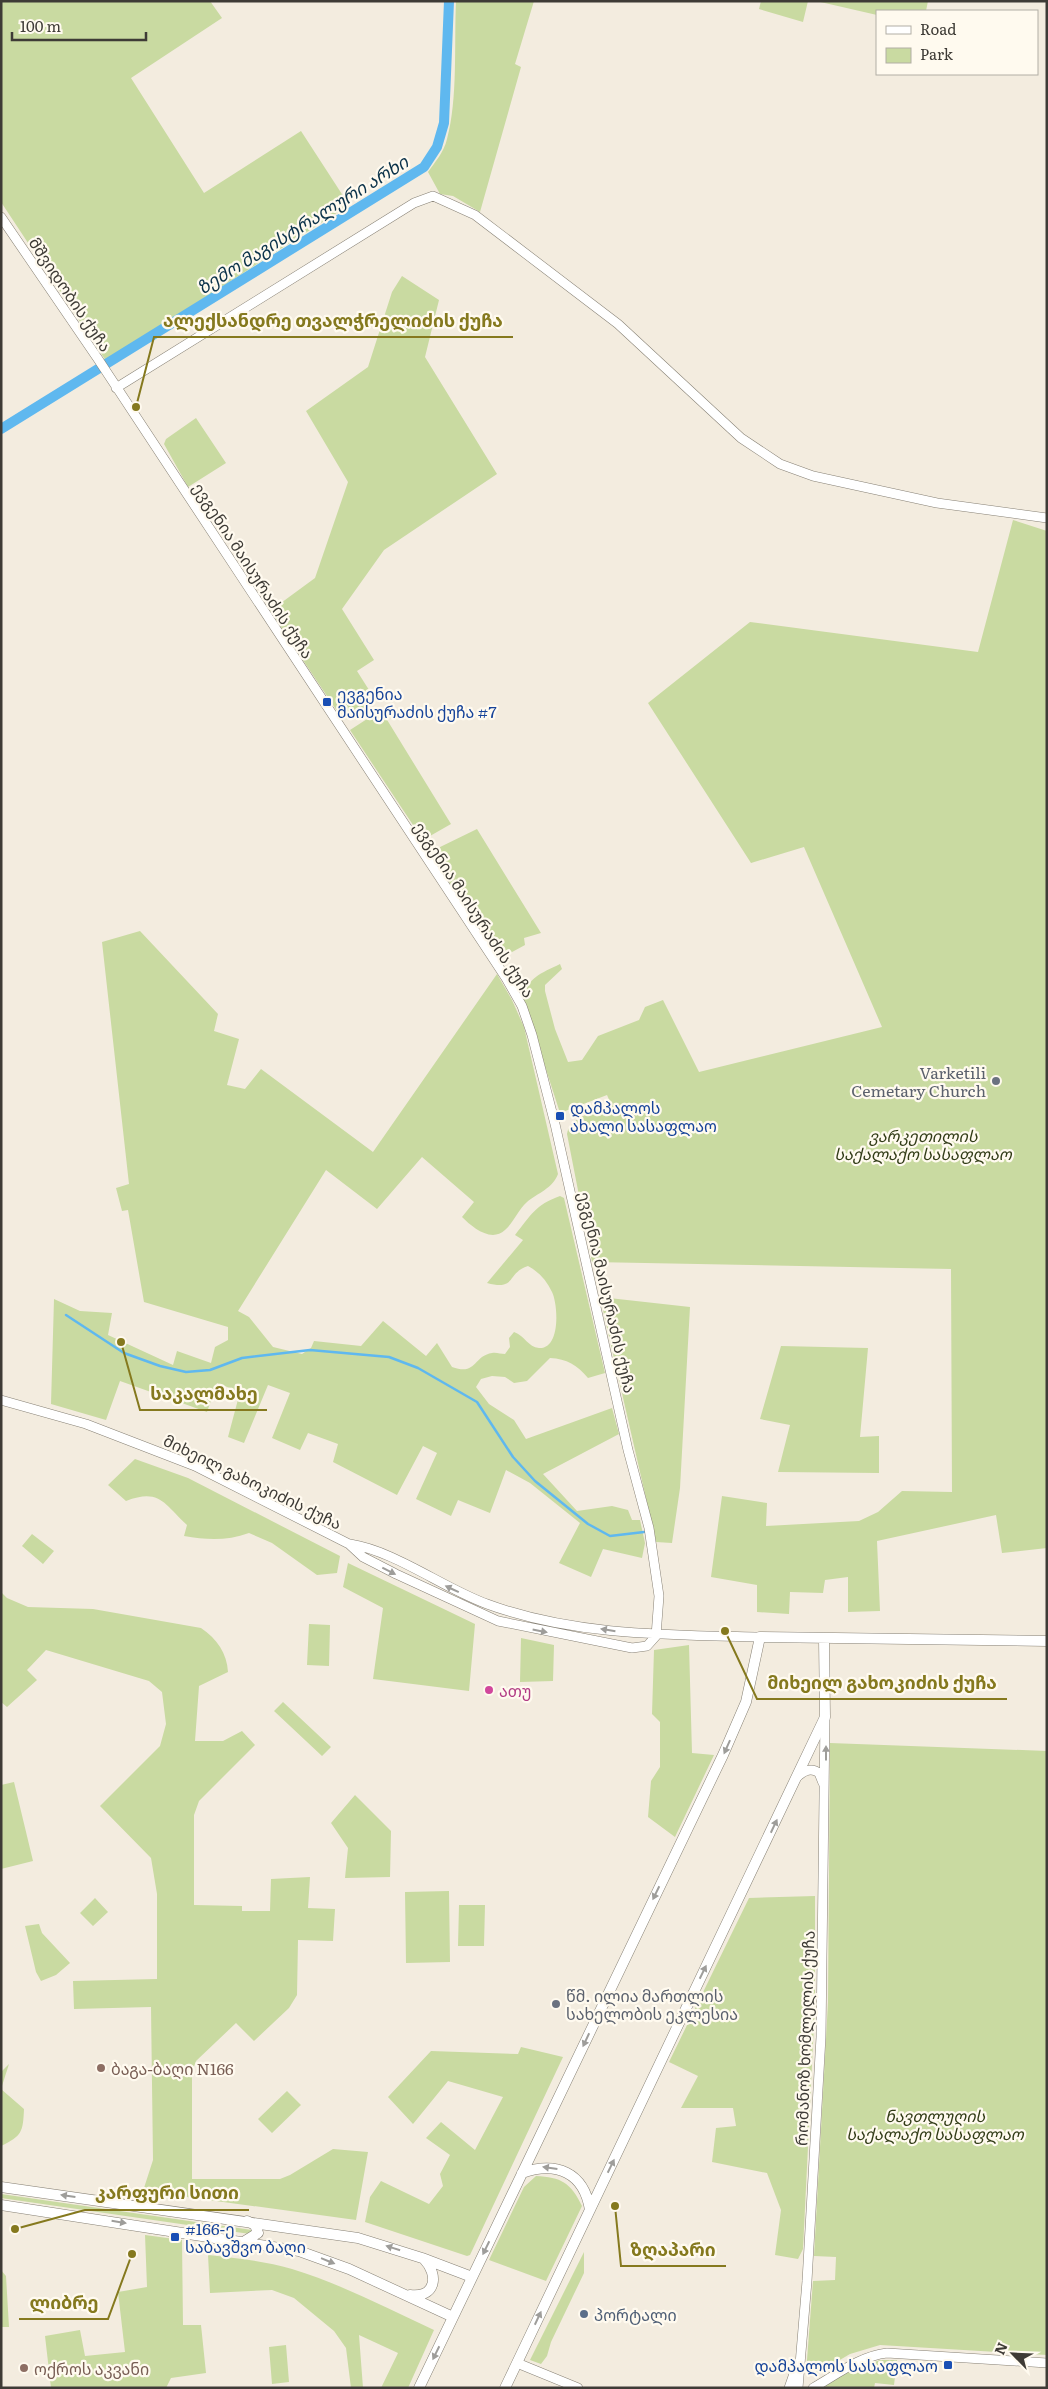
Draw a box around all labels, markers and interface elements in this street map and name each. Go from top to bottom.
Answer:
scale bar [12,10,146,42]
legend [876,10,1038,75]
text: 100 m [20,14,61,37]
text: Road [920,17,956,40]
text: Park [920,42,954,65]
water label: ზემო მაგისტრალური არხი [191,147,413,300]
street label: მშვიდობის ქუჩა [24,232,118,356]
callout: ალექსანდრე თვალჭრელიძის ქუჩა [154,304,513,337]
text: ალექსანდრე თვალჭრელიძის ქუჩა [163,306,503,333]
street label: ევგენია მაისურაძის ქუჩა [188,477,320,663]
place label: ევგენია მაისურაძის ქუჩა #7 [337,681,497,723]
marker: ევგენია მაისურაძის ქუჩა #7 [321,696,333,708]
street label: ევგენია მაისურაძის ქუჩა [409,816,541,1002]
place label: Varketili Cemetary Church [851,1060,986,1102]
marker: Varketili Cemetary Church [990,1075,1002,1087]
place label: დამპალოს ახალი სასაფლაო [570,1095,717,1137]
marker: დამპალოს ახალი სასაფლაო [554,1110,566,1122]
park label: ვარკეთილის საქალაქო სასაფლაო [834,1123,1013,1165]
street label: ევგენია მაისურაძის ქუჩა [573,1189,643,1395]
callout: საკალმახე [140,1377,267,1410]
text: საკალმახე [150,1379,258,1406]
street label: მიხეილ გახოკიძის ქუჩა [160,1427,346,1535]
one-way arrow [382,1567,397,1575]
one-way arrow [445,1584,459,1592]
one-way arrow [600,1626,616,1634]
one-way arrow [532,1627,547,1635]
callout: მიხეილ გახოკიძის ქუჩა [757,1666,1007,1699]
text: მიხეილ გახოკიძის ქუჩა [767,1668,997,1695]
place label: ათუ [499,1678,531,1702]
marker: ათუ [483,1684,495,1696]
one-way arrow [722,1740,730,1754]
one-way arrow [822,1745,830,1761]
one-way arrow [770,1819,778,1833]
one-way arrow [652,1886,660,1900]
street label: რომანოზ ხომლელის ქუჩა [788,1930,820,2146]
one-way arrow [700,1965,708,1979]
place label: წმ. ილია მართლის სახელობის ეკლესია [566,1983,738,2025]
marker: წმ. ილია მართლის სახელობის ეკლესია [550,1998,562,2010]
one-way arrow [582,2033,590,2047]
place label: ბაგა-ბაღი N166 [111,2056,234,2080]
marker: ბაგა-ბაღი N166 [95,2062,107,2074]
park label: ნავთლუღის საქალაქო სასაფლაო [846,2103,1025,2145]
one-way arrow [607,2159,615,2173]
one-way arrow [542,2164,558,2172]
callout: კარფური სითი [85,2177,249,2210]
text: კარფური სითი [95,2178,239,2205]
one-way arrow [60,2192,76,2200]
place label: #166-ე საბავშვო ბაღი [185,2216,306,2258]
one-way arrow [111,2219,127,2227]
marker: #166-ე საბავშვო ბაღი [169,2231,181,2243]
callout: ზღაპარი [621,2233,726,2266]
text: ზღაპარი [630,2235,716,2262]
one-way arrow [482,2240,490,2255]
one-way arrow [386,2244,401,2251]
one-way arrow [321,2257,335,2265]
callout: ლიბრე [19,2286,108,2319]
text: ლიბრე [30,2288,98,2315]
place label: პორტალი [594,2302,677,2326]
marker: პორტალი [578,2308,590,2320]
one-way arrow [533,2311,542,2326]
north arrow [988,2329,1038,2379]
text: N [989,2339,1012,2358]
one-way arrow [432,2345,440,2360]
place label: დამპალოს სასაფლაო [755,2353,938,2377]
place label: ოქროს აკვანი [34,2356,149,2380]
marker: დამპალოს სასაფლაო [942,2359,954,2371]
marker: ოქროს აკვანი [18,2362,30,2374]

